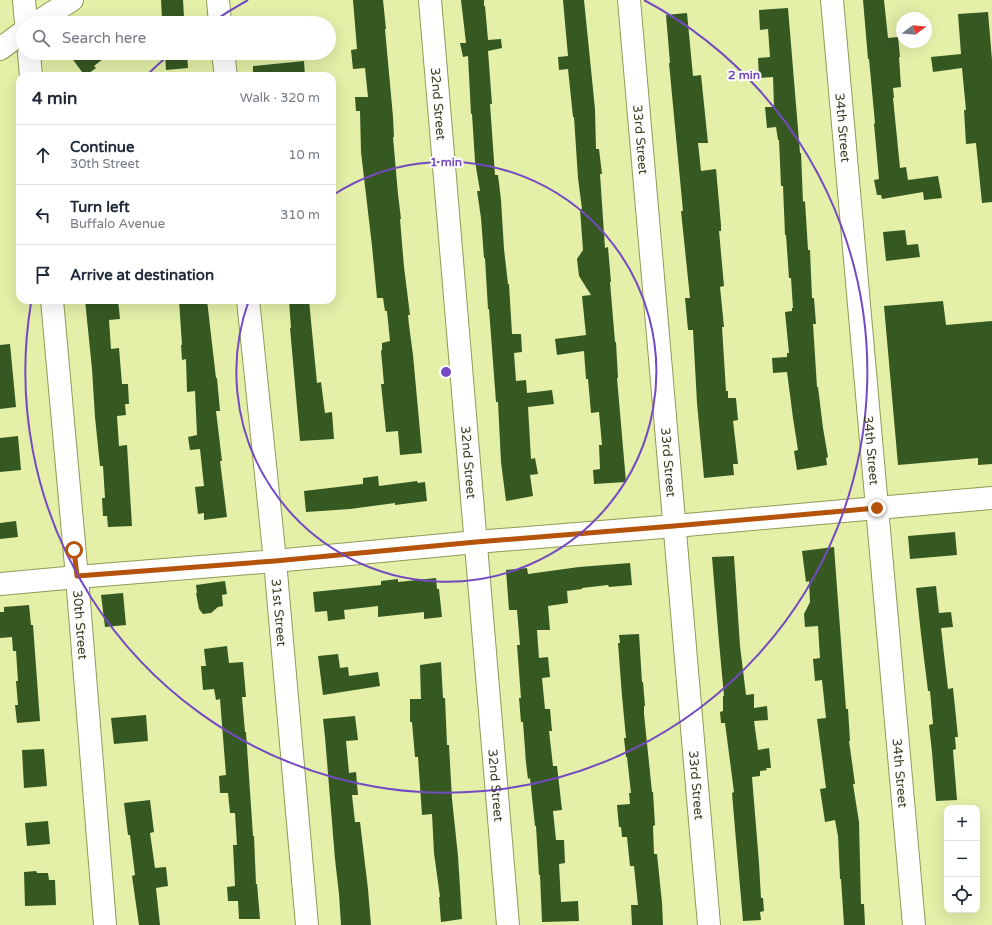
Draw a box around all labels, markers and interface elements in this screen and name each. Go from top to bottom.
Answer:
north arrow [896,12,932,48]
search box [16,16,336,60]
icon: search [30,27,52,49]
text: Search here [62,29,146,47]
street label: 32nd Street [427,67,449,141]
text: 2 min [728,68,760,82]
text: 4 min [32,88,77,109]
text: Walk · 320 m [240,90,320,106]
street label: 34th Street [831,92,853,163]
street label: 33rd Street [629,104,651,175]
text: Continue [70,138,134,156]
icon: ahead [32,144,54,166]
text: 10 m [288,147,320,163]
text: 1 min [430,155,462,169]
text: 30th Street [70,156,140,172]
text: Turn left [70,198,130,216]
icon: left [32,204,54,226]
text: 310 m [280,207,320,223]
text: Buffalo Avenue [70,216,165,232]
icon: arrive [32,264,54,286]
text: Arrive at destination [70,266,214,284]
centre of rings [439,365,453,379]
street label: 34th Street [860,415,882,486]
street label: 32nd Street [457,425,479,500]
street label: 33rd Street [657,427,679,498]
route end [868,499,886,517]
route start [65,541,83,559]
street label: 31st Street [268,578,289,647]
street label: 30th Street [69,589,91,660]
street label: 34th Street [888,738,911,809]
street label: 32nd Street [484,748,506,822]
street label: 33rd Street [685,750,707,821]
map controls [944,805,980,913]
button: + [944,805,980,841]
button: − [944,841,980,877]
button: locate [944,877,980,913]

